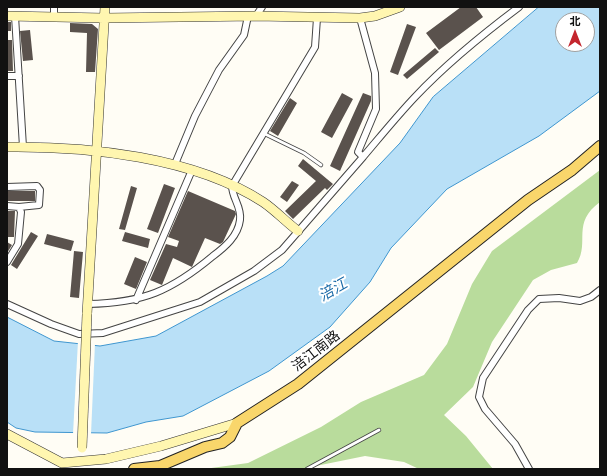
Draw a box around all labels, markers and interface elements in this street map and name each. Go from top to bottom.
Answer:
north arrow [555,12,595,52]
text: 北 [570,13,581,28]
water label: 涪江 [316,275,350,305]
street label: 涪江南路 [289,327,343,375]

